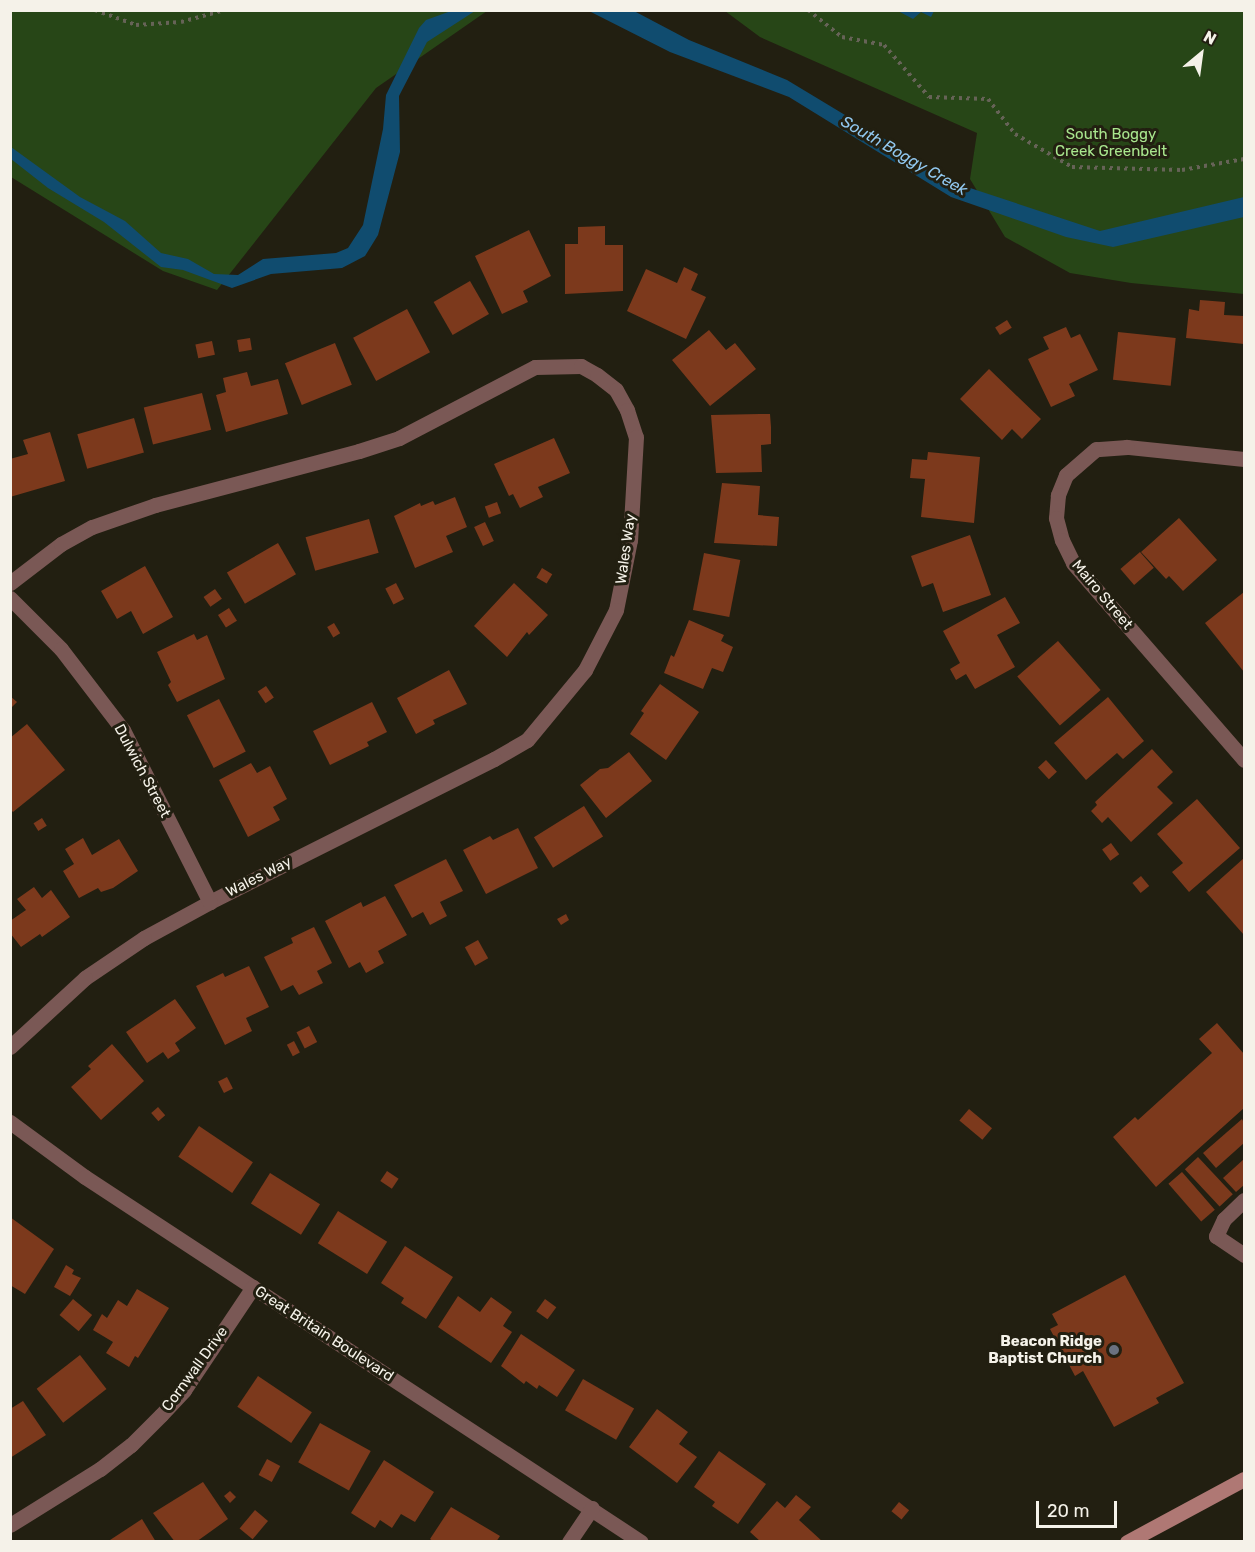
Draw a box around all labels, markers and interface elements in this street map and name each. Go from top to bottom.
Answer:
north arrow [1171,24,1231,84]
text: N [1200,27,1220,49]
water label: South Boggy Creek [837,112,971,200]
park label: South Boggy Creek Greenbelt [1055,125,1167,160]
street label: Wales Way [612,512,640,586]
street label: Mairo Street [1068,557,1136,633]
street label: Dulwich Street [110,721,174,821]
street label: Wales Way [223,853,295,901]
street label: Great Britain Boulevard [251,1282,397,1386]
street label: Cornwall Drive [158,1323,232,1415]
place label: Beacon Ridge Baptist Church [988,1332,1102,1367]
marker: Beacon Ridge Baptist Church [1107,1343,1121,1357]
scale bar [1039,1489,1120,1527]
text: 20 m [1047,1500,1089,1522]

